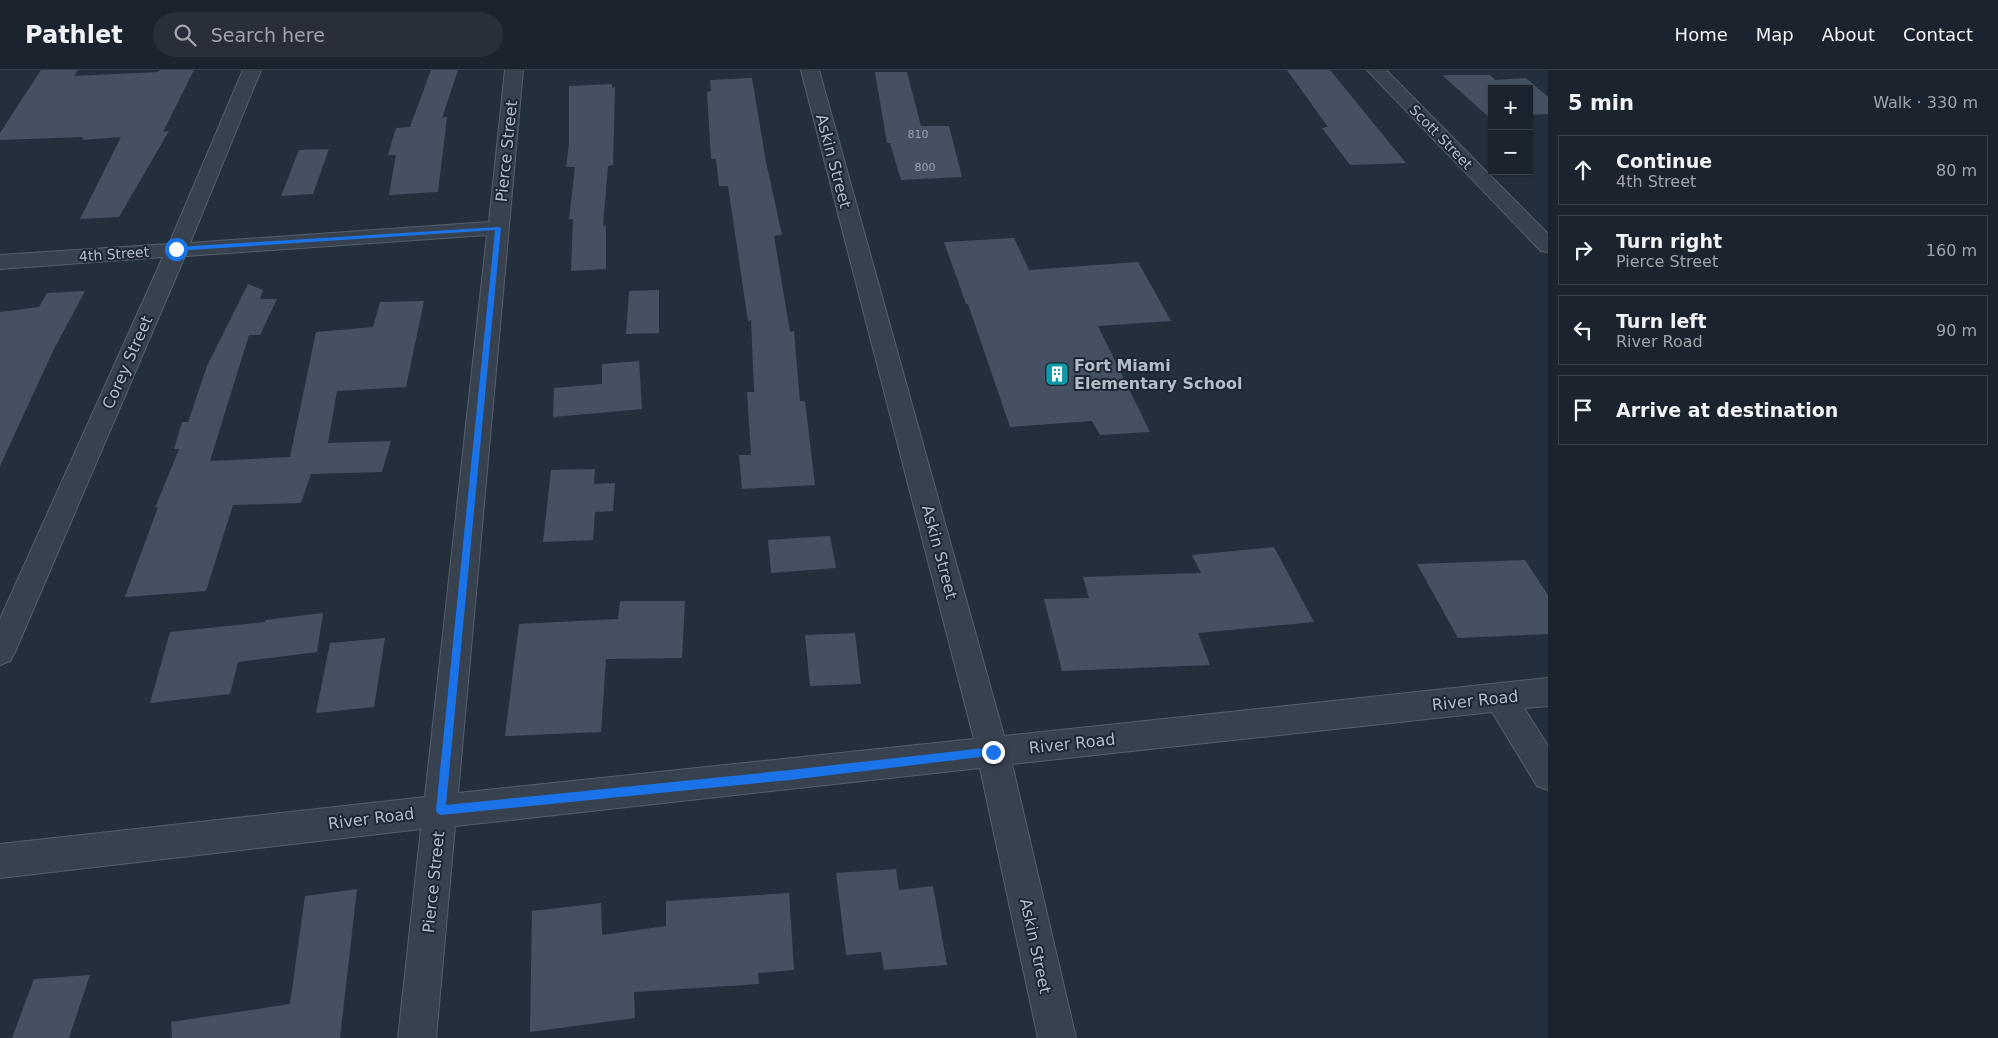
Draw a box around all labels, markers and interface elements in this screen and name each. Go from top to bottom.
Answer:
search box [153,12,503,57]
text: Pathlet [25,21,123,49]
icon: search [171,21,199,49]
text: Search here [211,24,325,46]
text: Home [1675,24,1728,45]
text: Map [1756,24,1794,45]
text: About [1822,24,1875,45]
text: Contact [1903,24,1973,45]
map controls [1488,85,1533,175]
button: + [1488,85,1533,130]
text: 5 min [1568,91,1634,115]
text: Walk · 330 m [1873,93,1978,112]
street label: Pierce Street [492,99,521,203]
street label: Scott Street [1406,102,1476,173]
street label: Askin Street [812,112,855,210]
house number: 810 [908,128,929,141]
button: − [1488,130,1533,175]
text: Continue [1616,150,1712,172]
icon: ahead [1569,156,1597,184]
house number: 800 [915,161,936,174]
text: 80 m [1936,161,1977,180]
text: 4th Street [1616,172,1696,191]
text: Turn right [1616,230,1722,252]
icon: right [1569,236,1597,264]
route start [165,238,188,261]
text: 160 m [1926,241,1977,260]
street label: 4th Street [78,244,150,264]
text: Pierce Street [1616,252,1718,271]
text: Turn left [1616,310,1707,332]
street label: Corey Street [98,313,157,412]
icon: left [1569,316,1597,344]
text: 90 m [1936,321,1977,340]
text: River Road [1616,332,1703,351]
place label: Fort Miami Elementary School [1074,356,1242,393]
building icon: Fort Miami Elementary School [1044,361,1070,387]
icon: arrive [1569,396,1597,424]
text: Arrive at destination [1616,399,1838,421]
street label: Askin Street [918,503,961,601]
street label: River Road [1431,687,1519,714]
street label: River Road [1028,730,1116,757]
route end [982,741,1005,764]
street label: River Road [327,804,415,833]
street label: Pierce Street [419,830,448,934]
street label: Askin Street [1016,897,1055,995]

